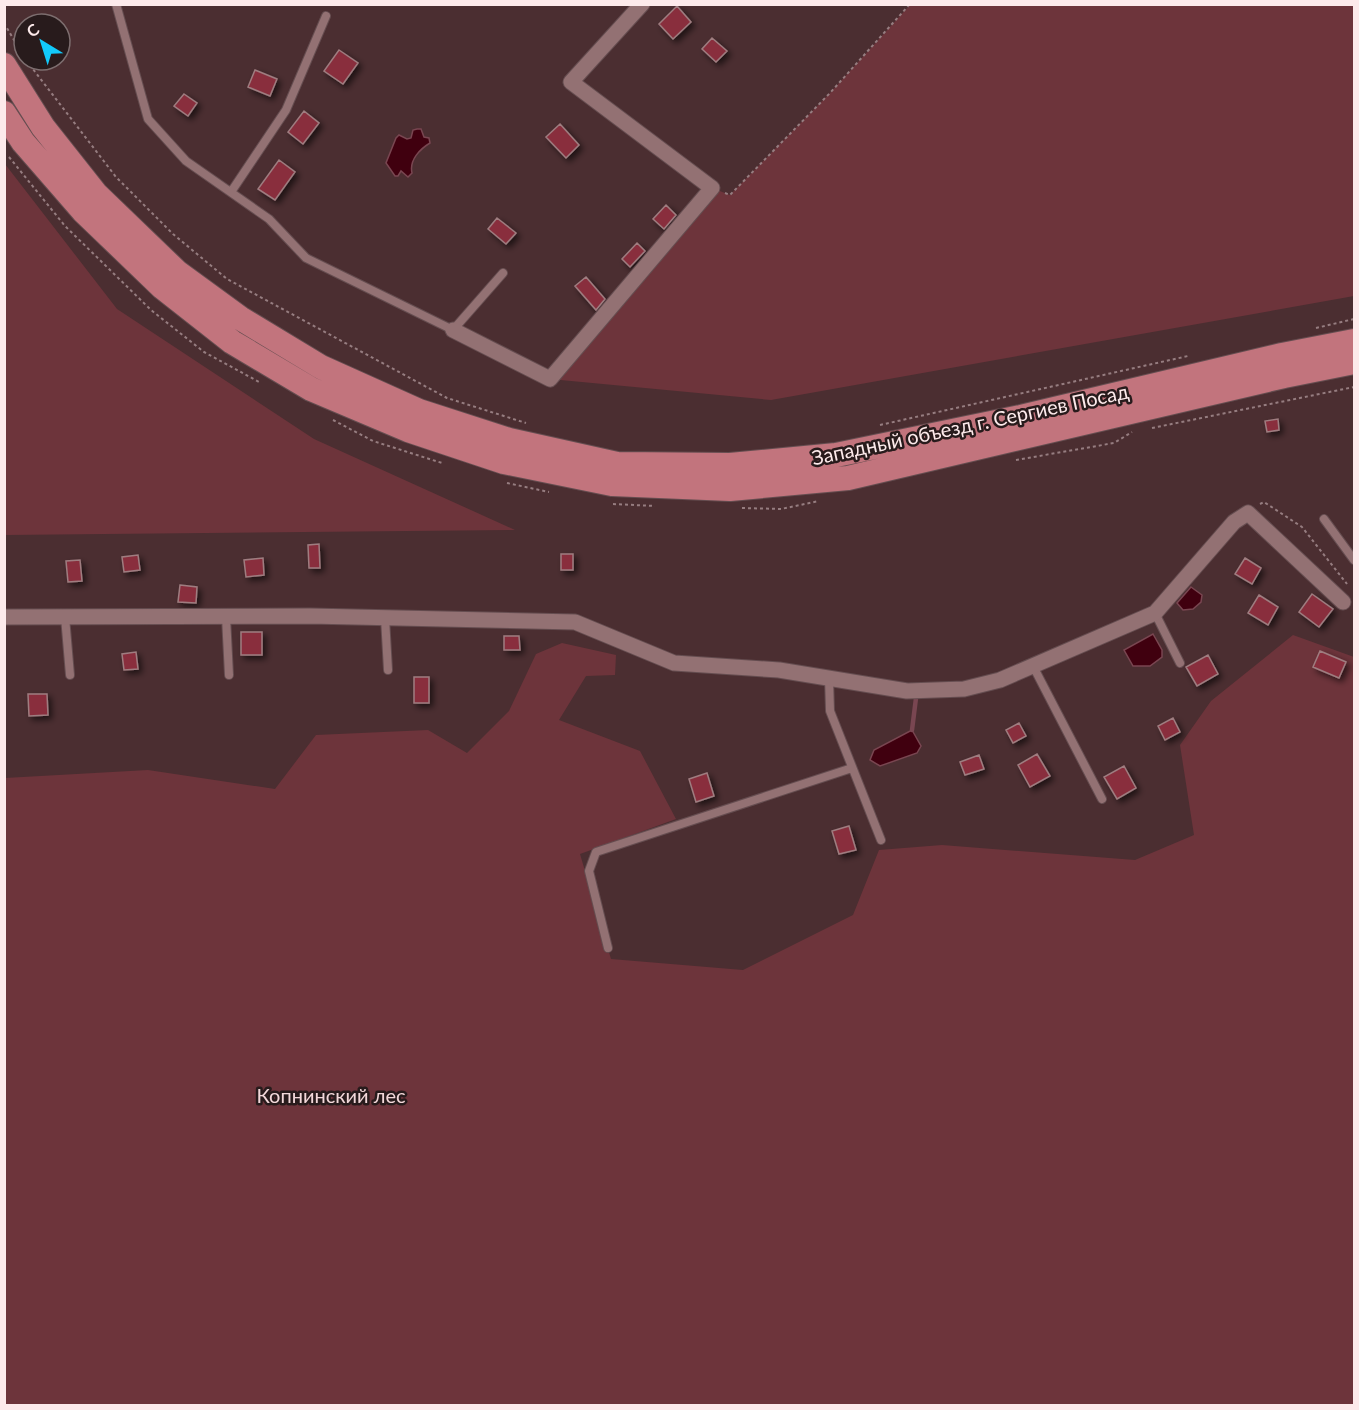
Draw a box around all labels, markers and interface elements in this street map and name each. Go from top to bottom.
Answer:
north arrow [12,12,72,72]
text: С [22,19,43,41]
street label: Западный объезд г. Сергиев Посад [809,379,1131,469]
park label: Копнинский лес [256,1083,406,1107]

